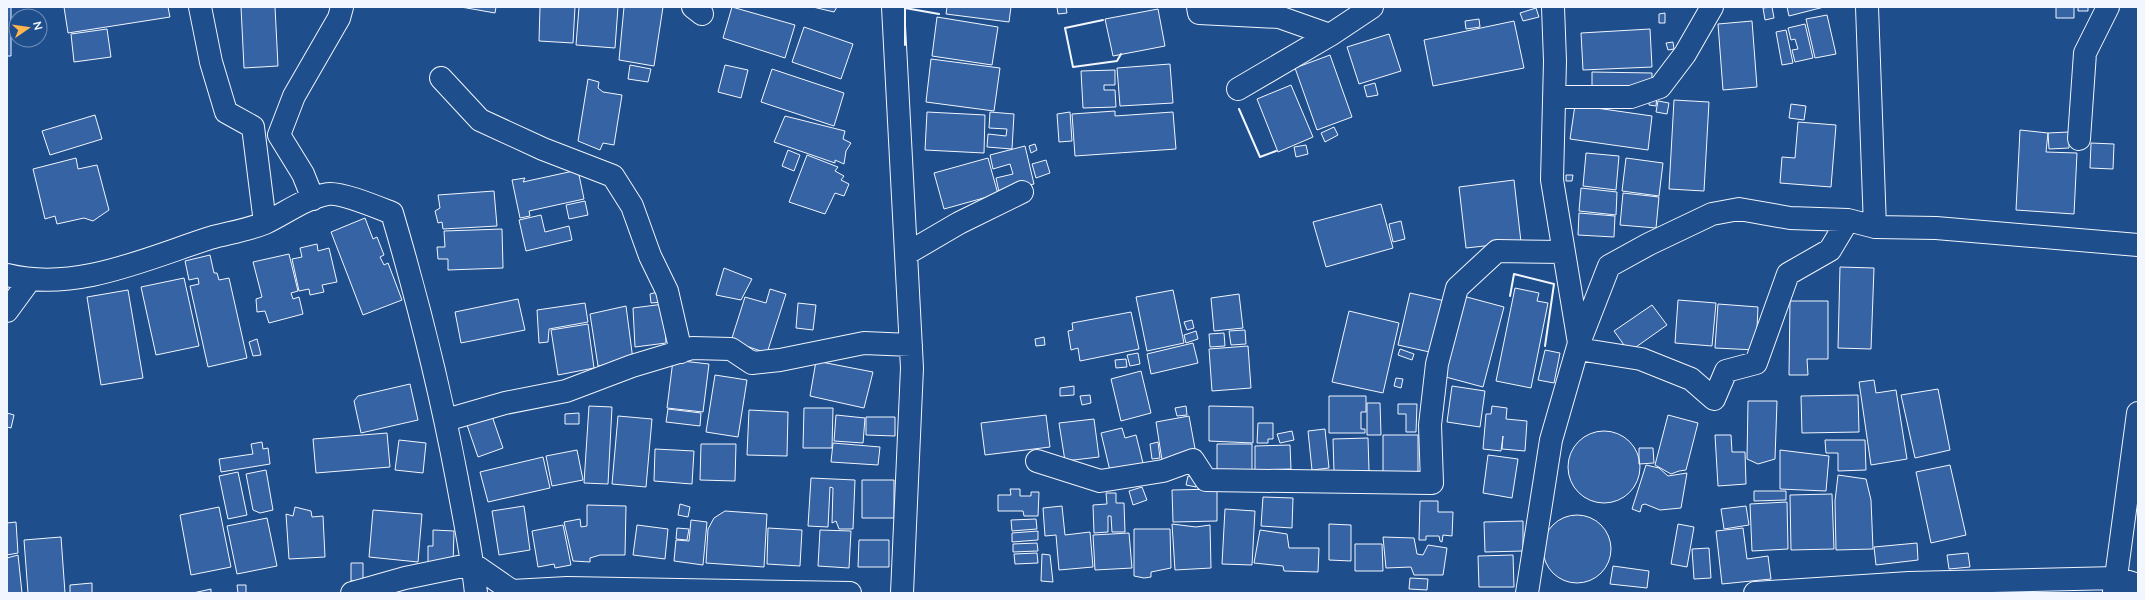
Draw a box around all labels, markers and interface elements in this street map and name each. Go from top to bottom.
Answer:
north arrow [8,8,48,48]
text: N [31,20,46,31]

